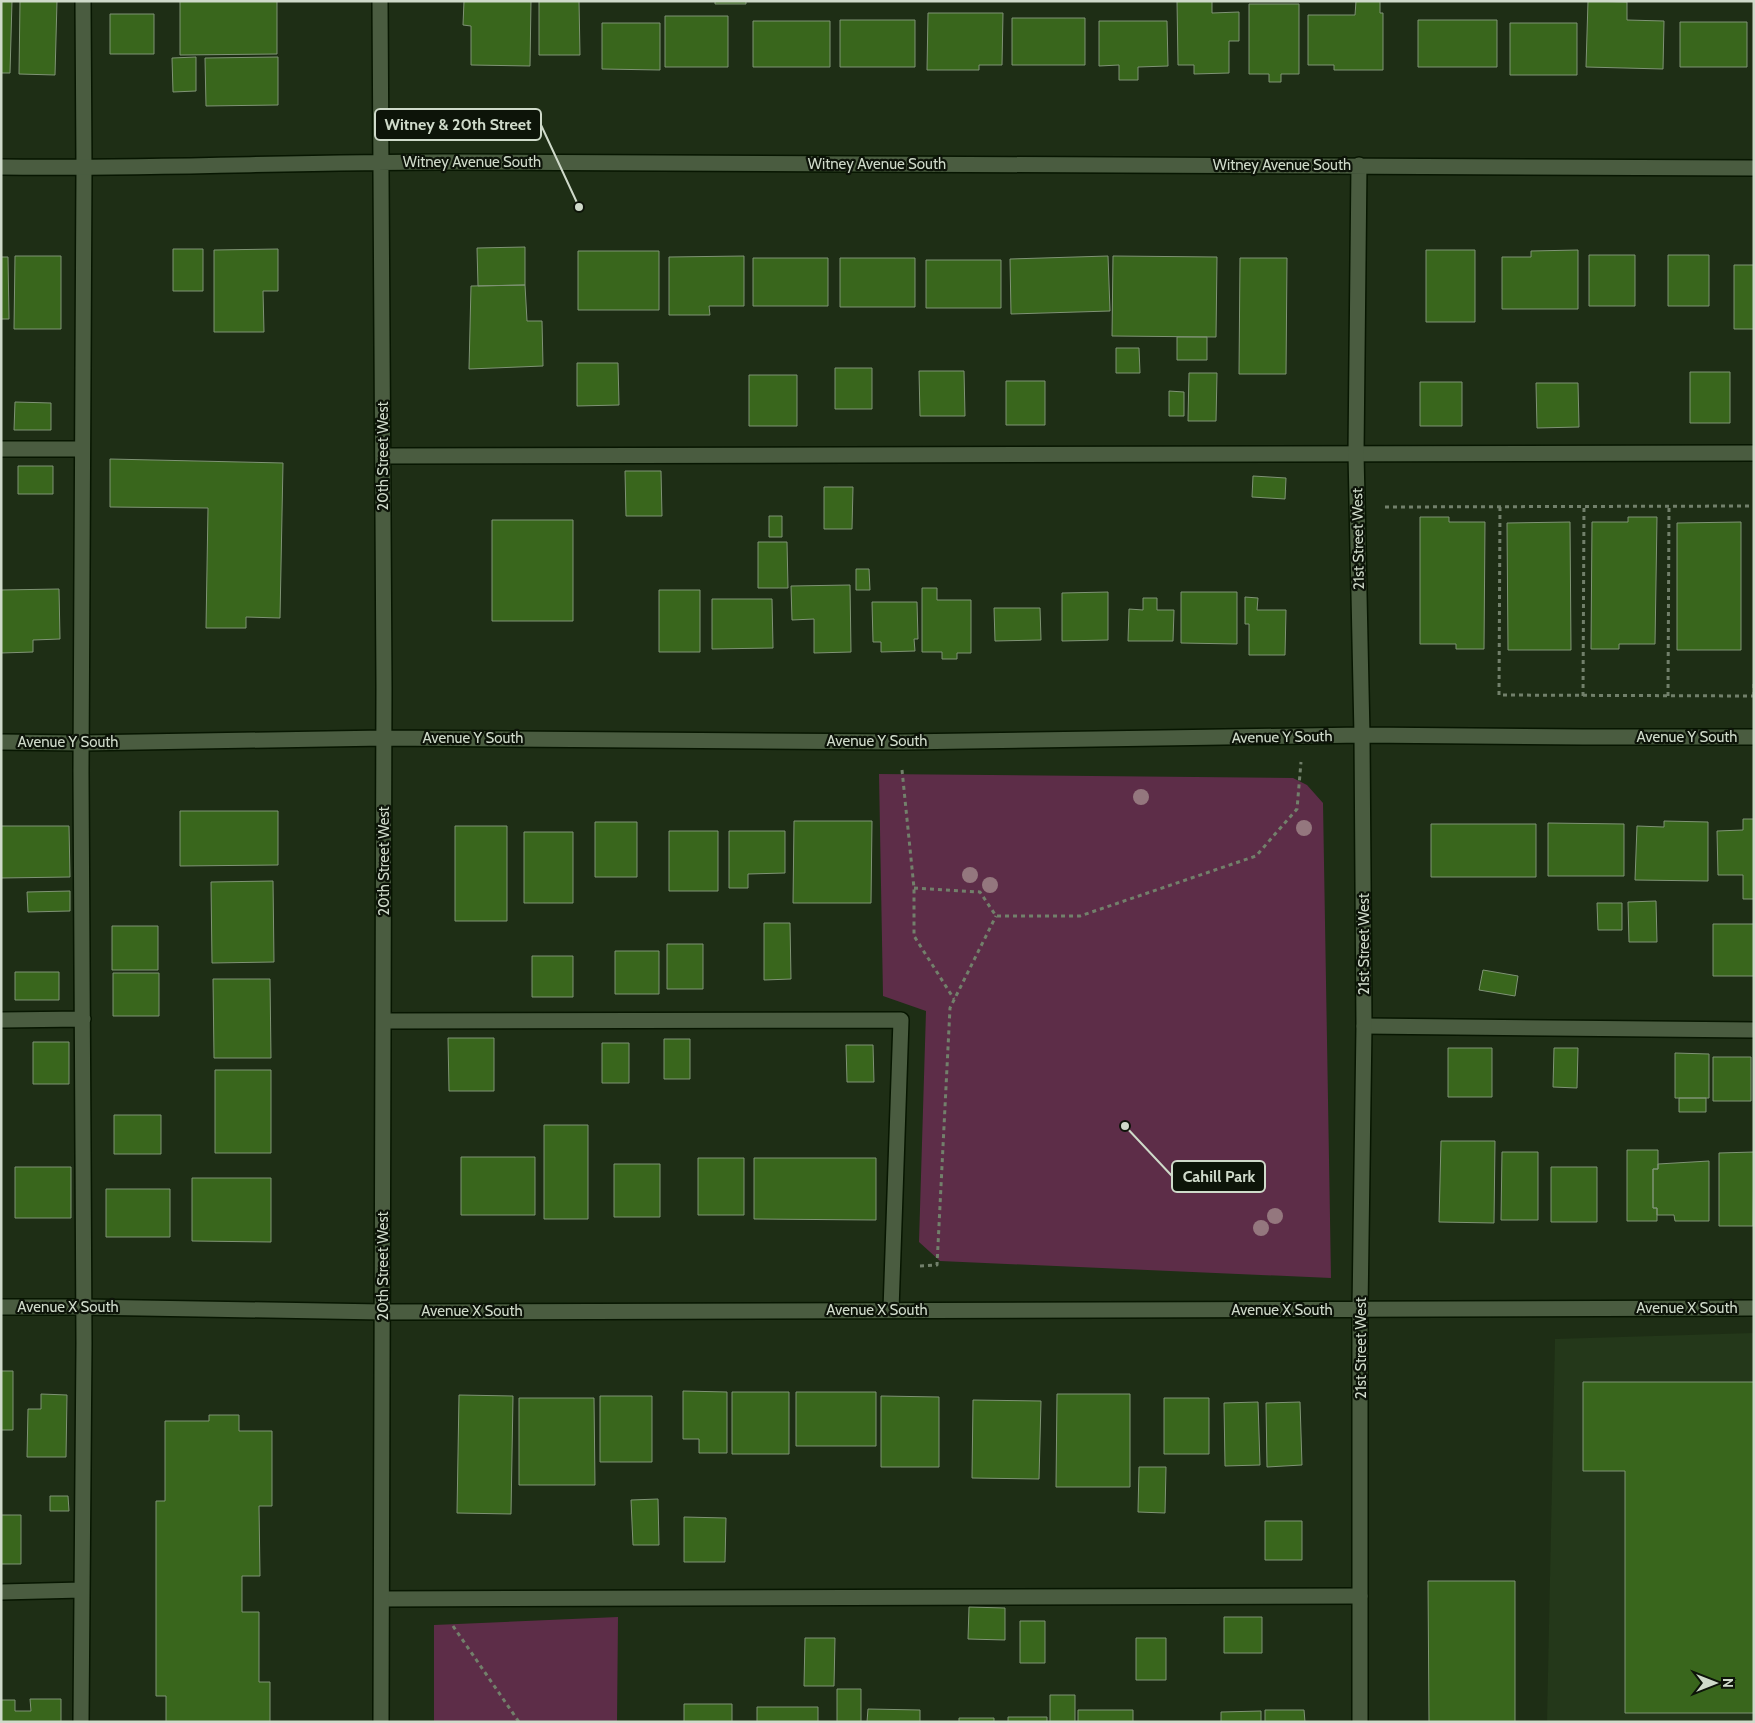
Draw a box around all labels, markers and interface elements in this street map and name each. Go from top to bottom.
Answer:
callout: Witney & 20th Street [375,109,541,140]
text: Witney & 20th Street [385,115,532,134]
street label: Witney Avenue South [403,153,541,171]
street label: Witney Avenue South [808,155,946,173]
street label: Witney Avenue South [1213,156,1351,174]
street label: 20th Street West [374,401,392,511]
street label: 21st Street West [1348,488,1368,590]
street label: Avenue Y South [1231,727,1333,747]
street label: Avenue Y South [1637,728,1737,746]
street label: Avenue Y South [423,729,523,747]
street label: Avenue Y South [827,732,927,750]
street label: Avenue Y South [18,733,118,751]
street label: 20th Street West [375,806,393,916]
street label: 21st Street West [1355,893,1373,995]
callout: Cahill Park [1172,1161,1265,1192]
text: Cahill Park [1183,1167,1256,1186]
street label: 20th Street West [374,1211,392,1321]
street label: 21st Street West [1352,1297,1370,1399]
street label: Avenue X South [17,1298,119,1316]
street label: Avenue X South [1636,1299,1738,1317]
street label: Avenue X South [826,1301,928,1319]
street label: Avenue X South [1231,1301,1333,1319]
street label: Avenue X South [421,1302,523,1320]
north arrow [1690,1658,1740,1708]
text: N [1719,1678,1737,1688]

